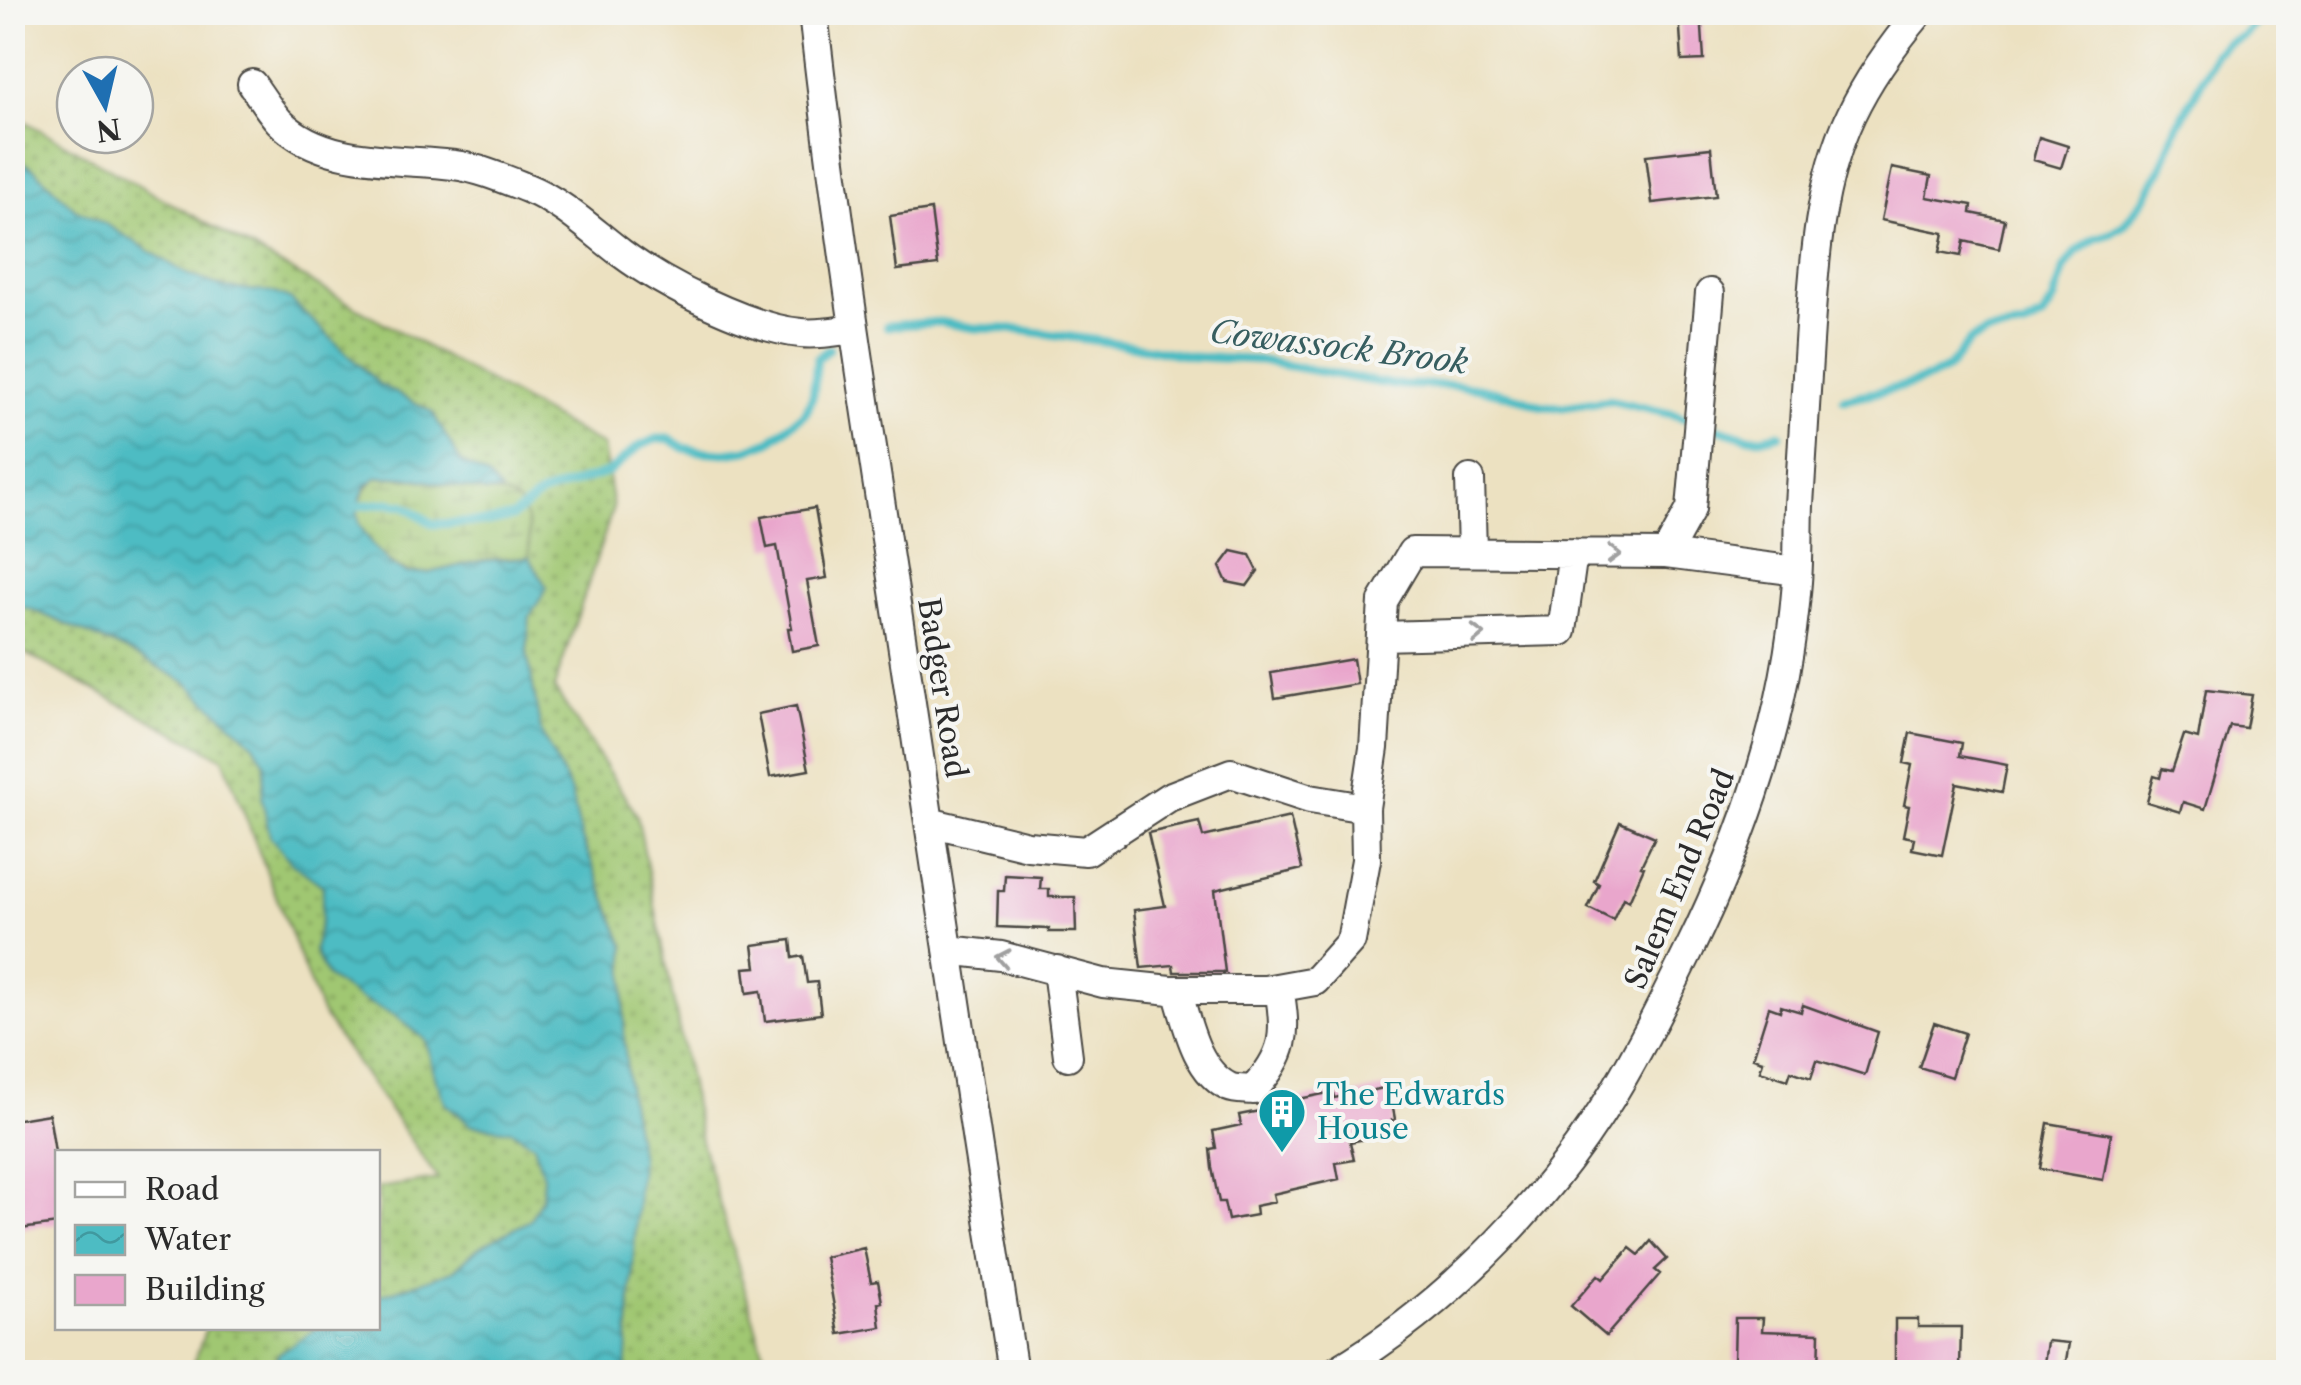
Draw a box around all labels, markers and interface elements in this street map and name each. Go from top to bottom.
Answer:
north arrow [55,55,155,155]
text: N [94,111,123,148]
water label: Cowassock Brook [1208,311,1471,382]
one-way arrow [1608,543,1623,565]
street label: Badger Road [910,595,975,781]
one-way arrow [1471,623,1486,644]
street label: Salem End Road [1617,763,1743,994]
one-way arrow [995,948,1011,969]
place label: The Edwards House [1317,1076,1505,1147]
building icon: The Edwards House [1256,1086,1308,1154]
legend [55,1150,380,1330]
text: Road [145,1171,219,1208]
text: Water [144,1221,231,1258]
text: Building [145,1271,265,1308]

